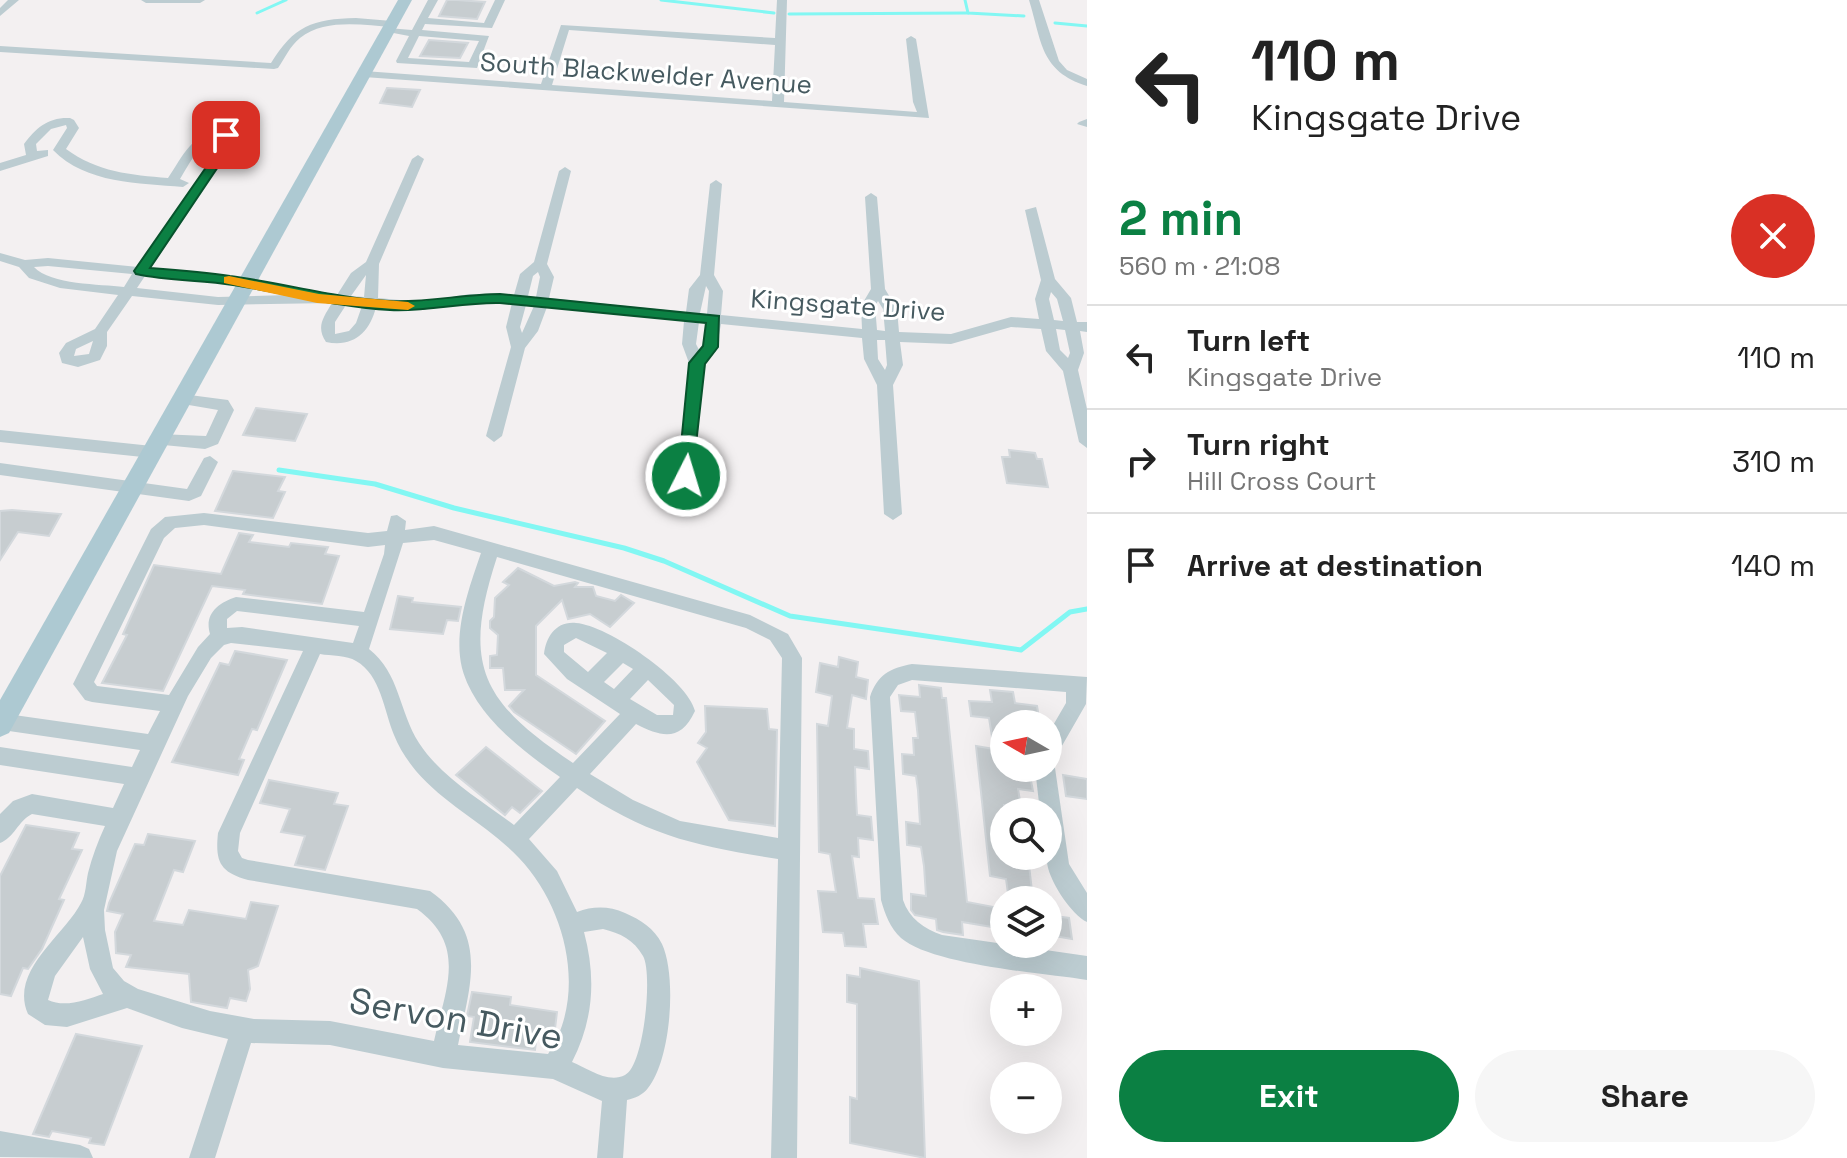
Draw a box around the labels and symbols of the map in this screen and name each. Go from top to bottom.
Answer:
street label: South Blackwelder Avenue [479,44,813,102]
pin [192,101,260,169]
street label: Kingsgate Drive [749,281,947,329]
position arrow [644,434,728,518]
north arrow [990,710,1062,782]
street label: Servon Drive [346,978,566,1060]

